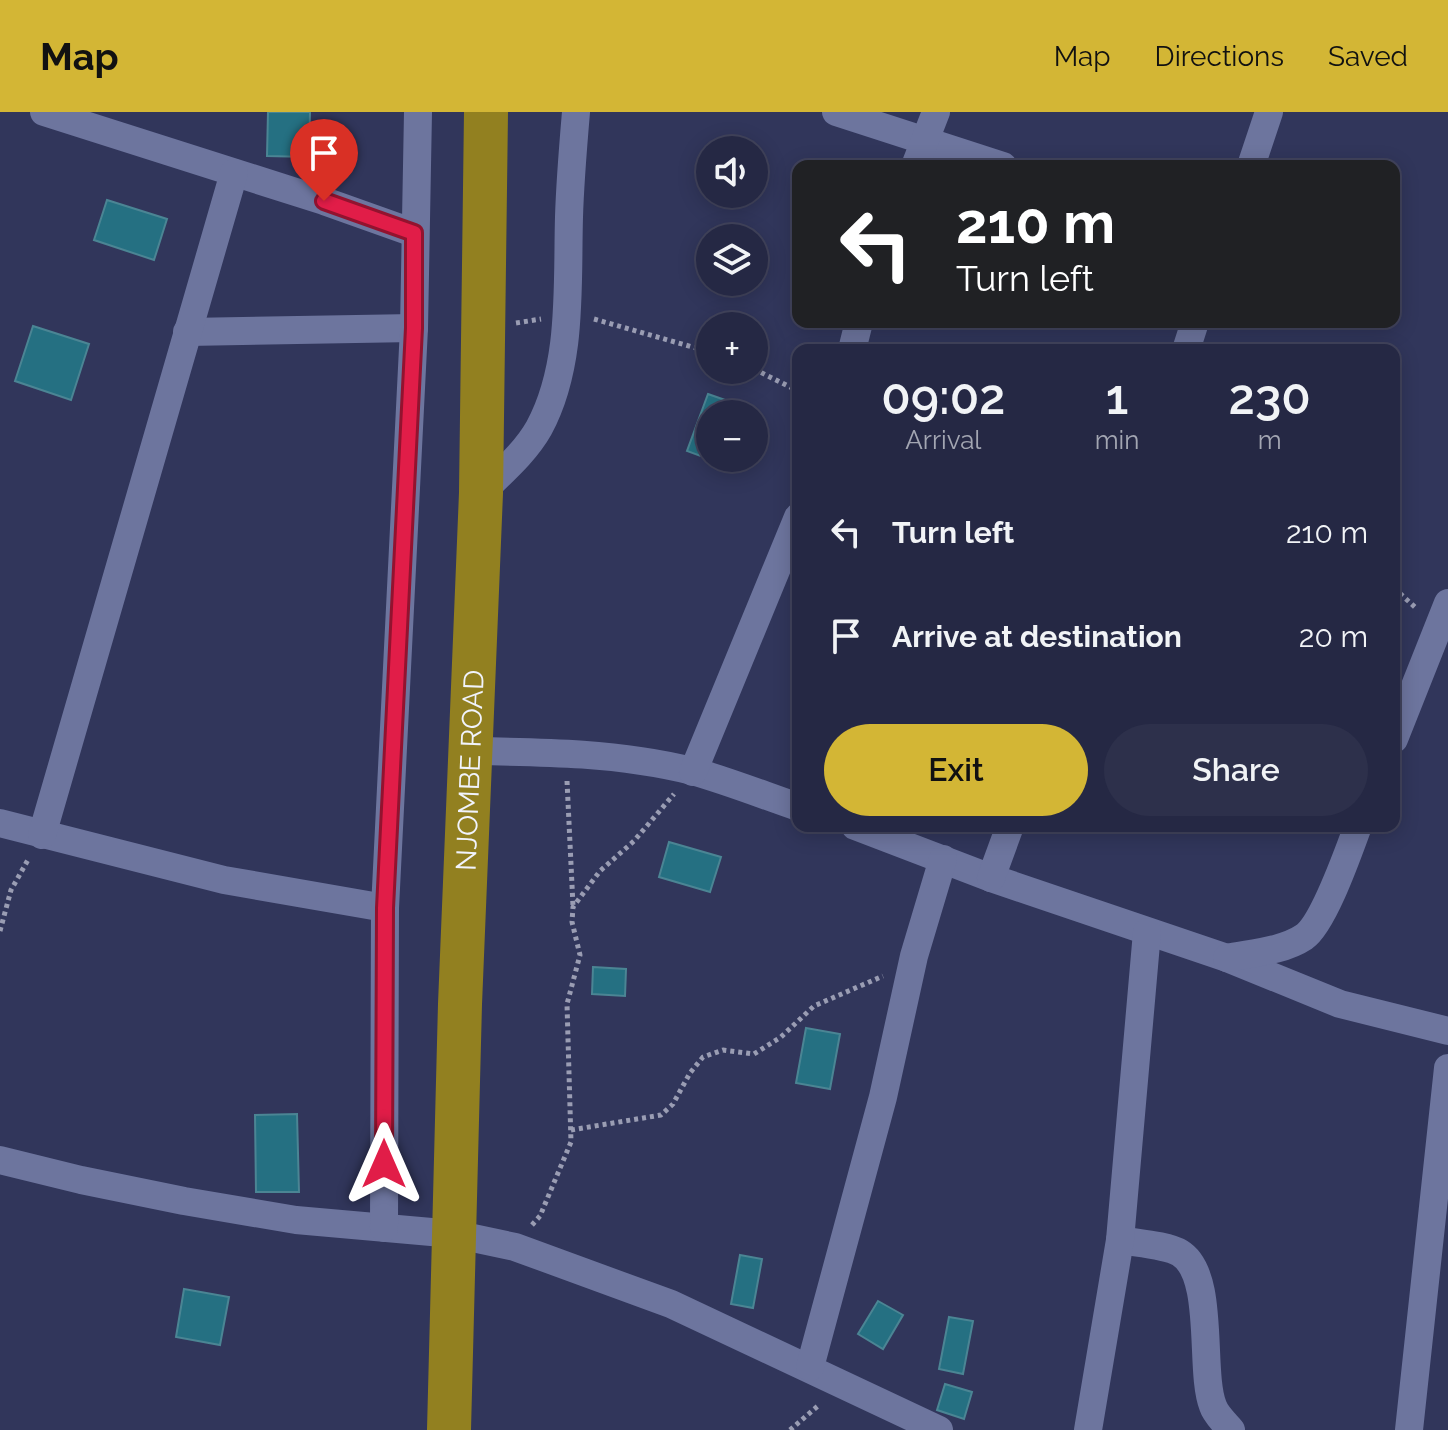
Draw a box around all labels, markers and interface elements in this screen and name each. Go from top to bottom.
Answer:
text: Map [40,34,119,79]
text: Map [1054,40,1111,73]
text: Directions [1155,40,1284,73]
text: Saved [1328,40,1408,73]
pin [290,119,358,201]
icon: arrive [302,131,346,175]
map controls [696,136,768,472]
button: sound [696,136,768,208]
text: 210 m [956,190,1115,256]
icon: left [824,192,928,296]
button: layers [696,224,768,296]
text: Turn left [956,257,1094,299]
button: + [696,312,768,384]
text: 09:02 [881,369,1005,425]
text: 1 [1106,369,1128,425]
text: 230 [1229,369,1311,425]
button: − [696,400,768,472]
text: Arrival [905,425,981,455]
text: min [1095,425,1139,455]
text: m [1258,425,1282,455]
icon: left [824,510,868,554]
text: Turn left [892,515,1014,550]
text: 210 m [1286,515,1368,550]
icon: arrive [824,614,868,658]
text: Arrive at destination [892,619,1182,654]
text: 20 m [1299,619,1368,654]
street label: NJOMBE ROAD [449,669,491,872]
button: Exit [824,724,1088,816]
button: Share [1104,724,1368,816]
position arrow [342,1122,426,1206]

